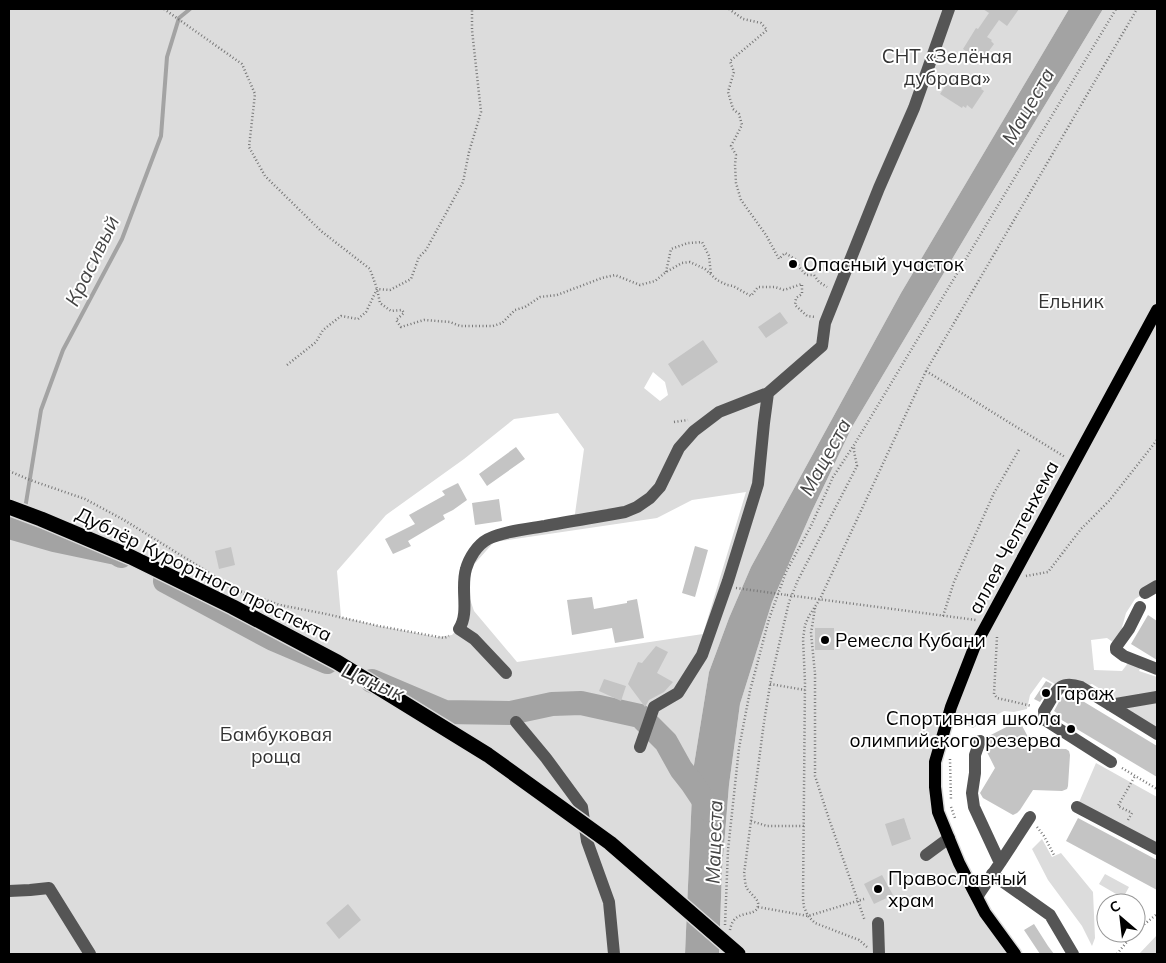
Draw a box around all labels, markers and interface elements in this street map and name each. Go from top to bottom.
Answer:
park label: СНТ «Зелёная дубрава» [882,44,1012,90]
water label: Мацеста [996,63,1059,148]
water label: Красивый [59,211,124,310]
place label: Опасный участок [803,252,965,276]
marker: Опасный участок [787,258,799,270]
park label: Ельник [1038,289,1105,313]
water label: Мацеста [793,414,856,500]
street label: аллея Челтенхема [962,456,1064,618]
street label: Дублёр Курортного проспекта [72,501,336,647]
place label: Ремесла Кубани [835,628,986,652]
marker: Ремесла Кубани [819,634,831,646]
water label: Цанык [338,657,410,706]
place label: Гараж [1056,681,1115,705]
marker: Гараж [1040,687,1052,699]
place label: Спортивная школа олимпийского резерва [850,706,1061,752]
park label: Бамбуковая роща [220,722,332,768]
marker: Спортивная школа олимпийского резерва [1065,723,1077,735]
water label: Мацеста [700,800,727,884]
place label: Православный храм [888,866,1027,912]
marker: Православный храм [872,883,884,895]
north arrow [1096,893,1146,943]
text: С [1106,896,1123,917]

